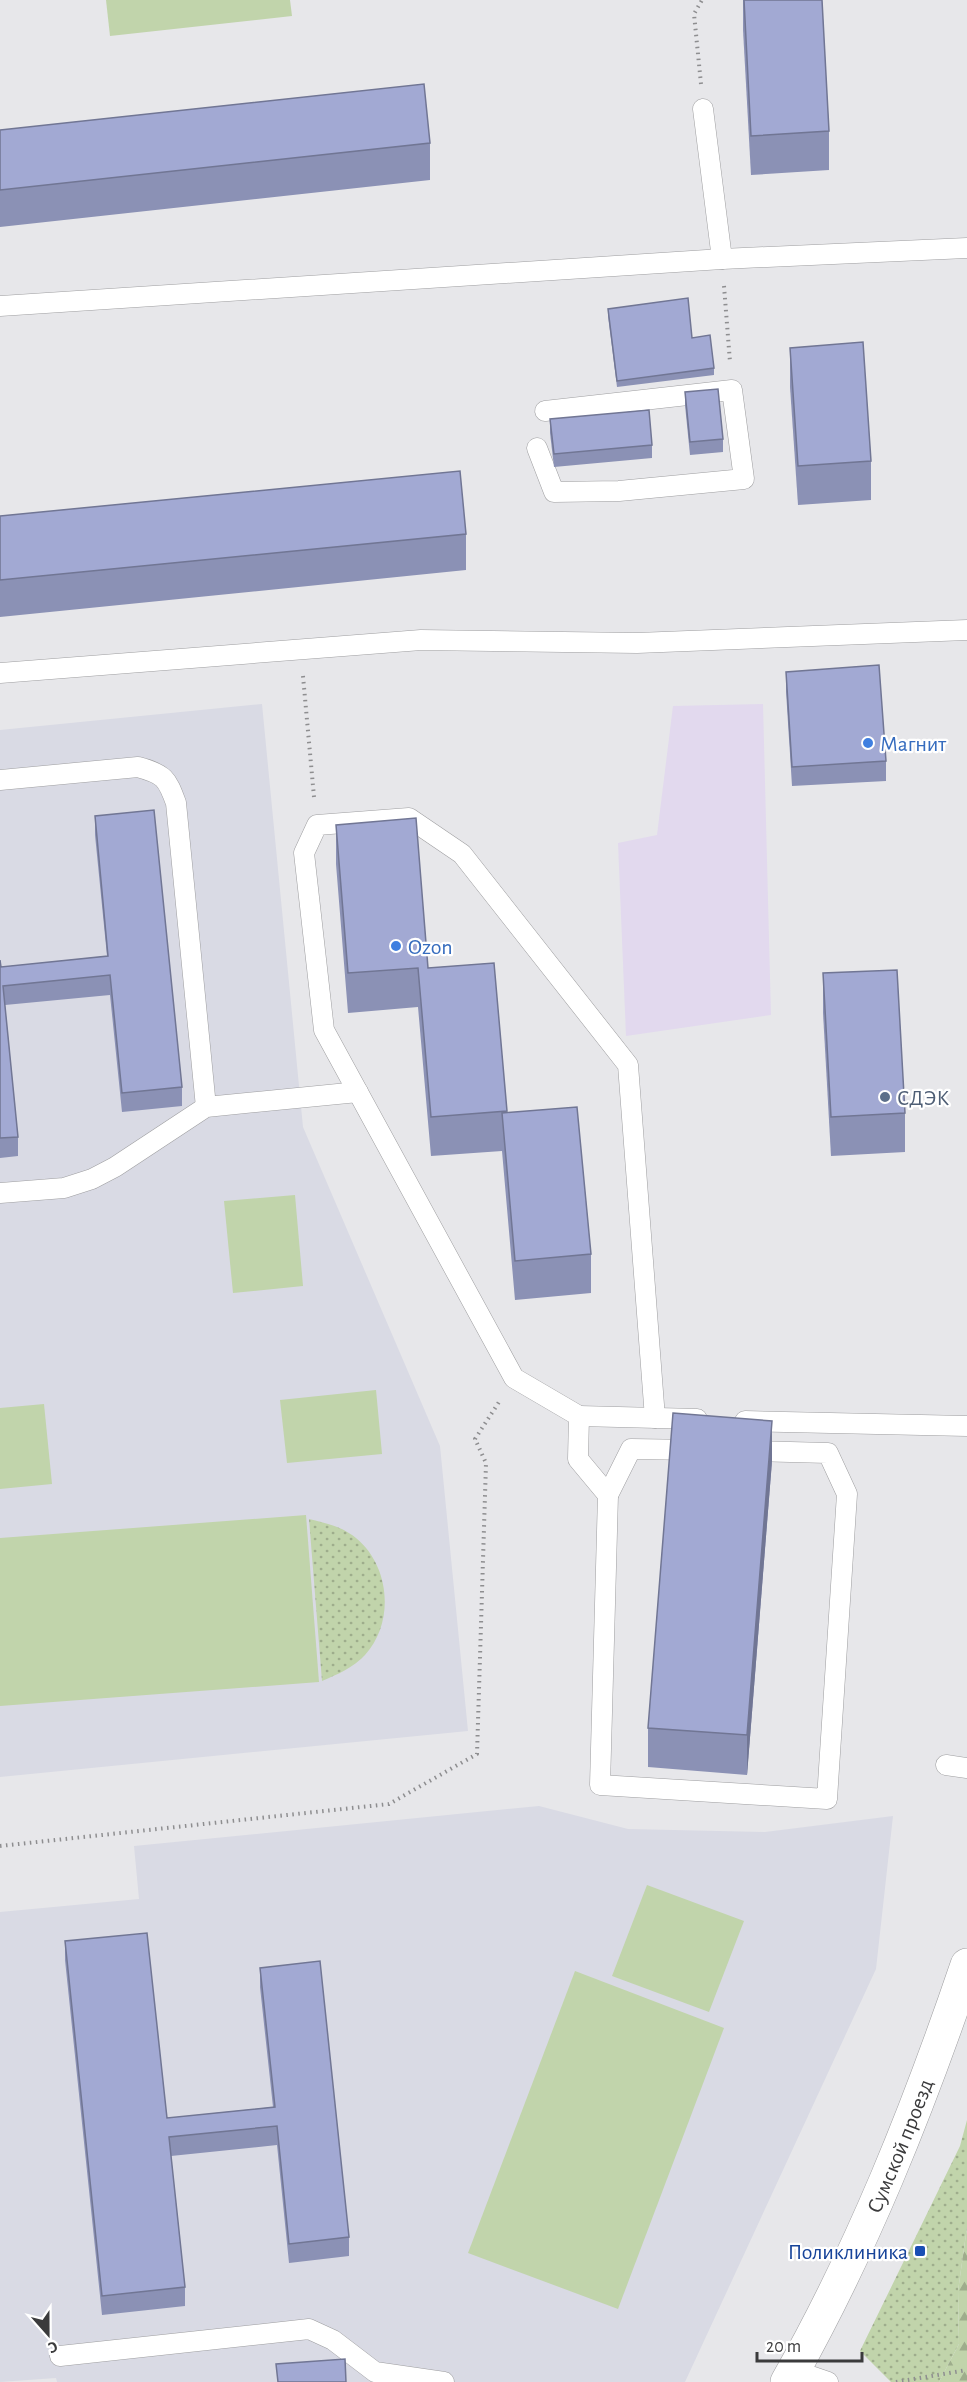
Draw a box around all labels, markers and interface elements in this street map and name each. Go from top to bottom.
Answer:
place label: Магнит [880,733,947,755]
marker: Магнит [861,736,875,750]
place label: Ozon [408,936,453,958]
marker: Ozon [389,939,403,953]
place label: СДЭК [897,1087,949,1109]
marker: СДЭК [878,1090,892,1104]
street label: Сумской проезд [863,2076,937,2216]
place label: Поликлиника [788,2241,908,2263]
marker: Поликлиника [913,2244,927,2258]
north arrow [18,2304,78,2364]
scale bar [757,2325,862,2363]
text: С [46,2338,60,2356]
text: 20 m [766,2338,801,2356]

